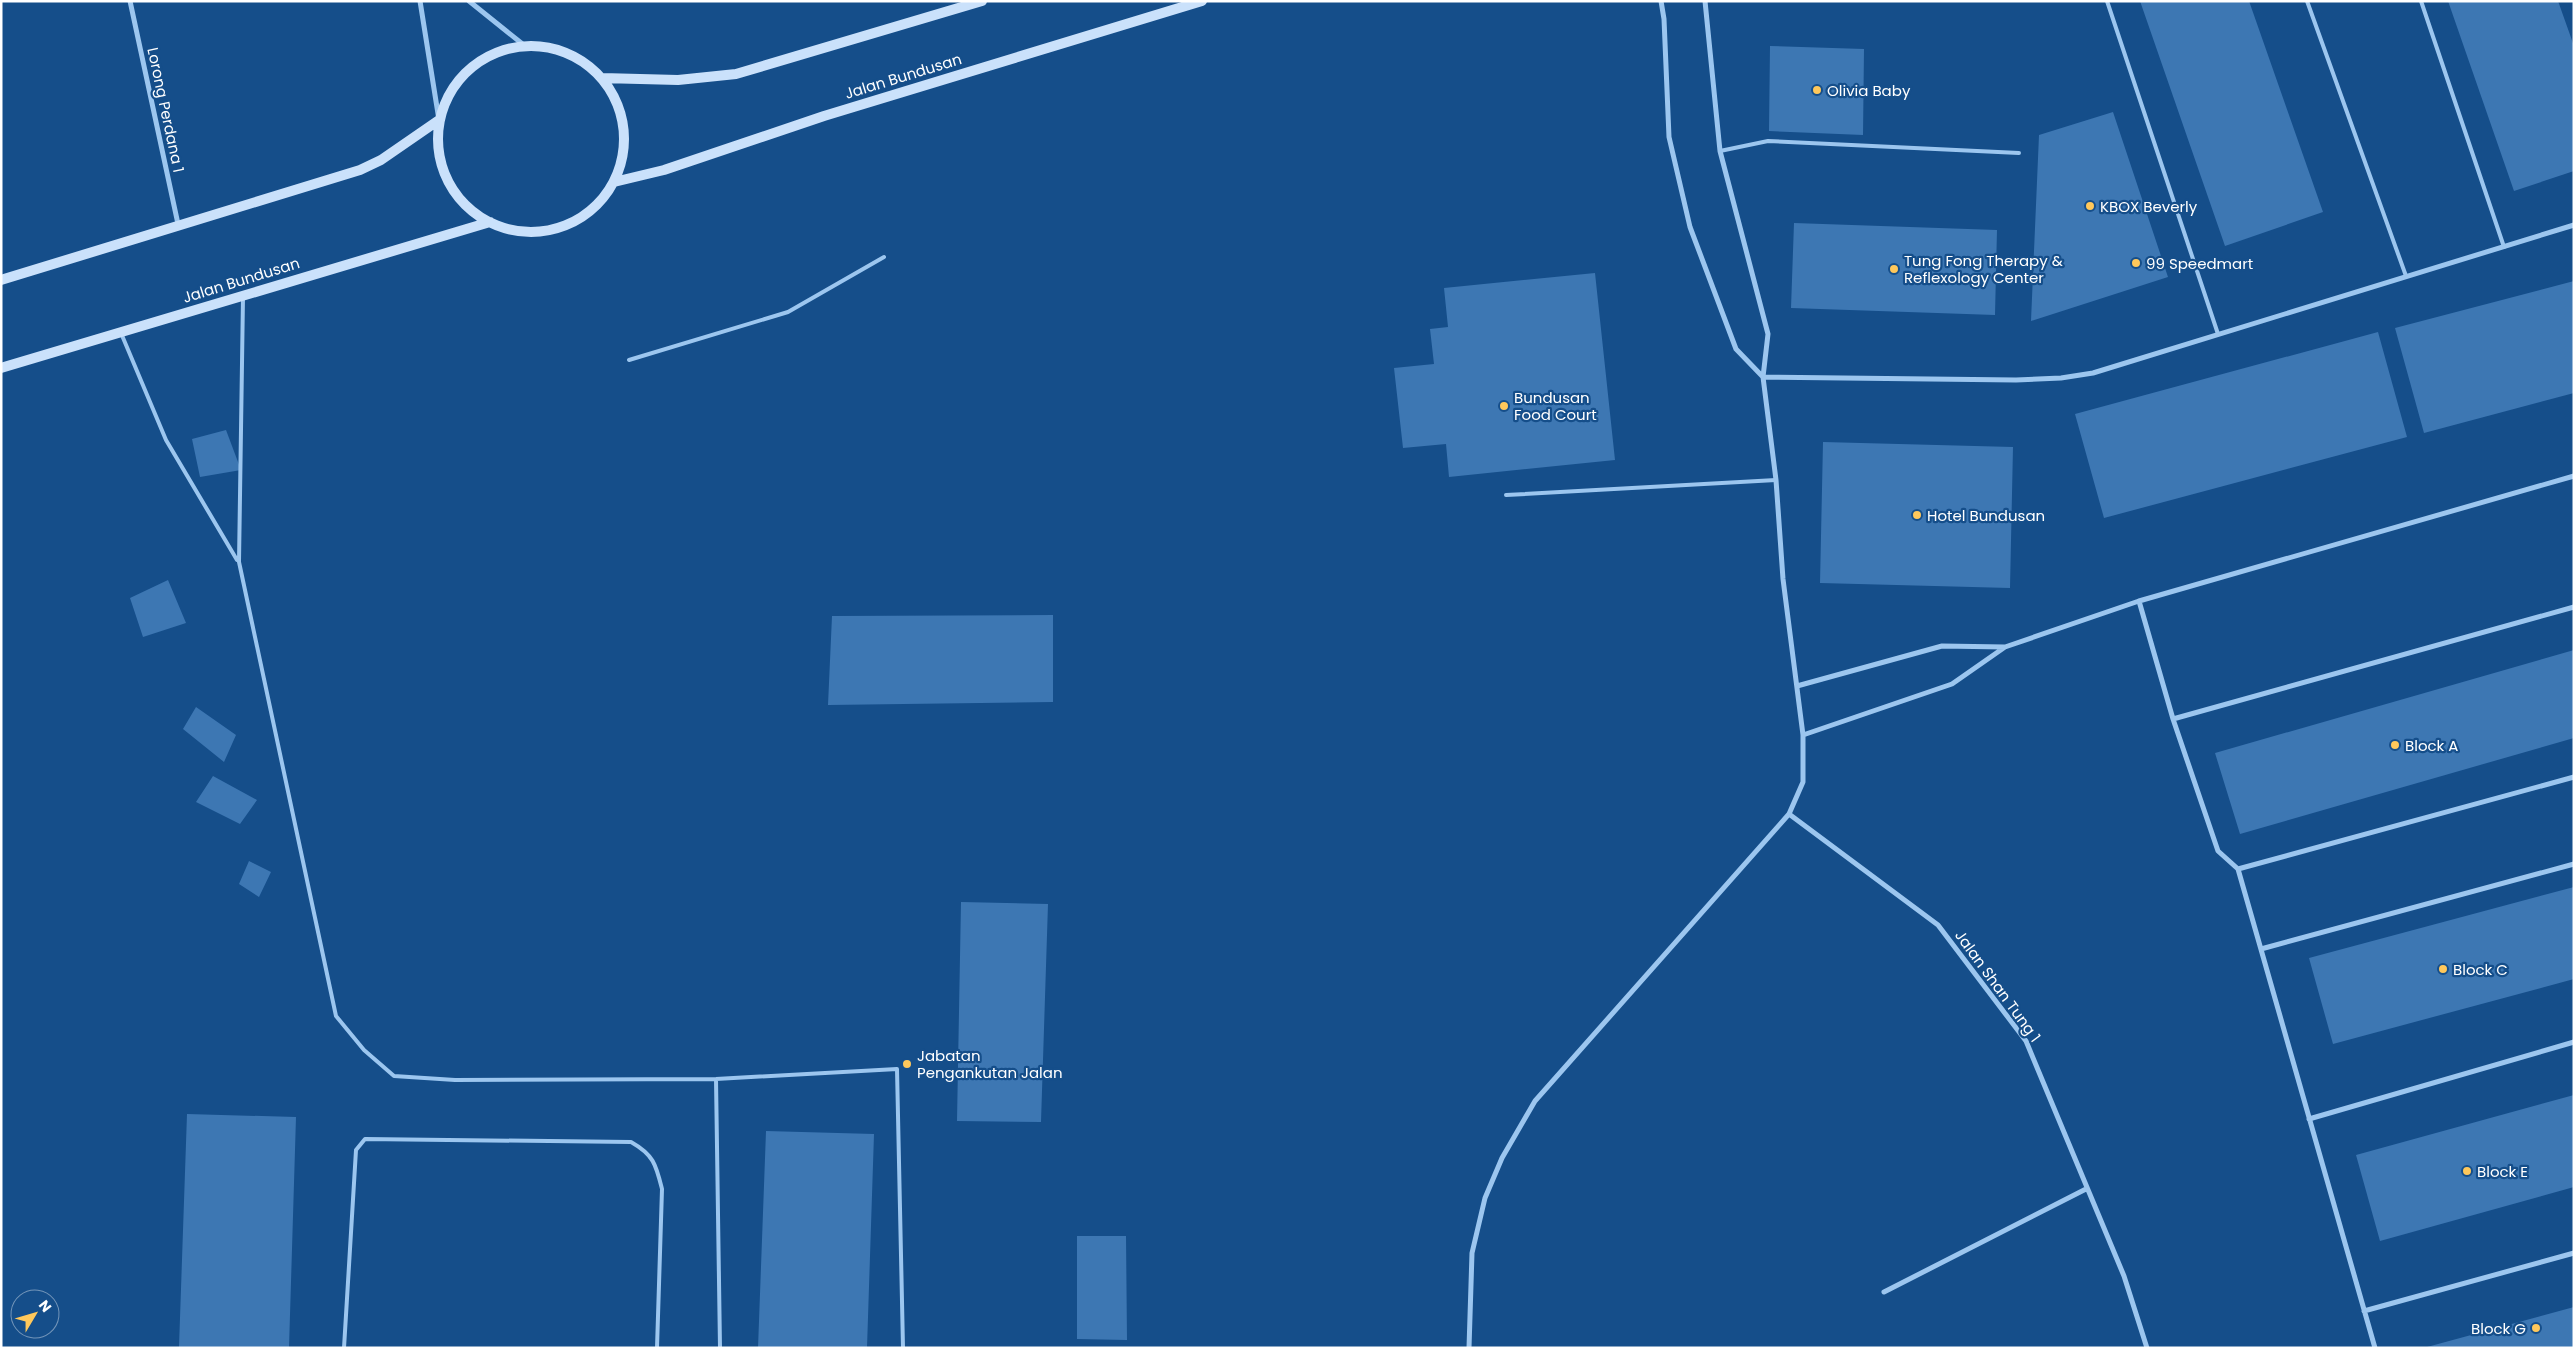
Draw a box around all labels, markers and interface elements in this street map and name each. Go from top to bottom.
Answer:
street label: Lorong Perdana 1 [142,45,190,175]
street label: Jalan Bundusan [842,48,964,104]
place label: Olivia Baby [1827,80,1911,101]
marker: Olivia Baby [1811,84,1823,96]
place label: KBOX Beverly [2100,196,2198,217]
marker: KBOX Beverly [2084,200,2096,212]
place label: Tung Fong Therapy & Reflexology Center [1904,250,2063,288]
street label: Jalan Bundusan [180,252,302,308]
place label: 99 Speedmart [2146,253,2253,274]
marker: 99 Speedmart [2130,257,2142,269]
marker: Tung Fong Therapy & Reflexology Center [1888,263,1900,275]
place label: Bundusan Food Court [1514,387,1597,425]
marker: Bundusan Food Court [1498,400,1510,412]
place label: Hotel Bundusan [1927,505,2045,526]
marker: Hotel Bundusan [1911,509,1923,521]
place label: Block A [2405,735,2458,756]
marker: Block A [2389,739,2401,751]
street label: Jalan Shan Tung 1 [1950,926,2046,1046]
place label: Block C [2453,959,2508,980]
marker: Block C [2437,963,2449,975]
place label: Jabatan Pengankutan Jalan [917,1045,1063,1083]
marker: Jabatan Pengankutan Jalan [901,1058,913,1070]
place label: Block E [2477,1161,2528,1182]
marker: Block E [2461,1165,2473,1177]
north arrow [10,1289,60,1339]
text: N [34,1296,56,1316]
place label: Block G [2471,1318,2526,1339]
marker: Block G [2530,1322,2542,1334]

